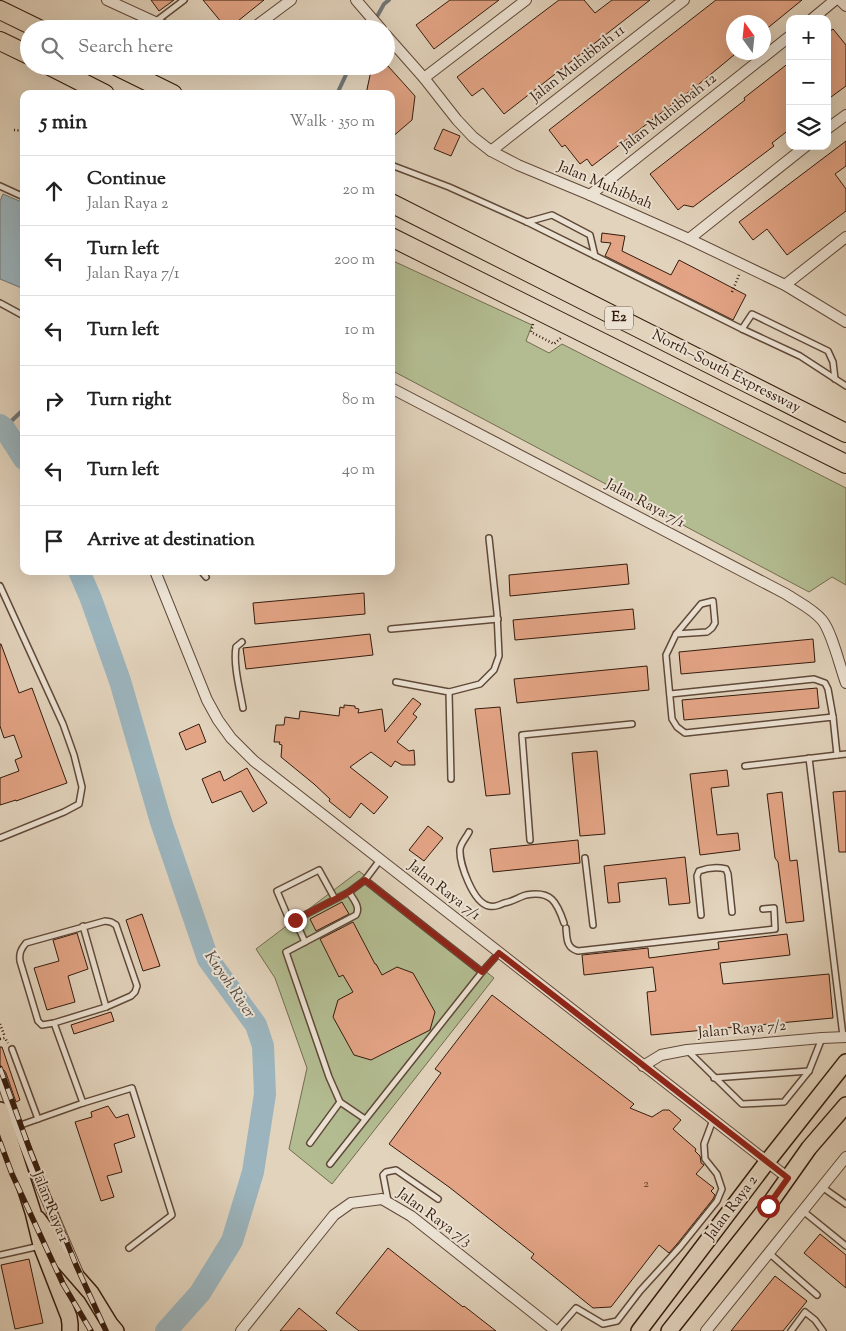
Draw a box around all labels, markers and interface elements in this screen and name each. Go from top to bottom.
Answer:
north arrow [726,15,771,60]
map controls [786,15,831,150]
button: + [786,15,831,60]
search box [20,20,395,75]
street label: Jalan Muhibbah 11 [525,20,630,108]
icon: search [38,34,66,62]
text: Search here [78,34,173,61]
button: − [786,60,831,105]
street label: Jalan Muhibbah 12 [616,69,722,158]
button: layers [786,105,831,150]
text: 5 min [40,108,87,138]
text: Walk · 350 m [290,111,375,134]
street label: Jalan Muhibbah [553,156,656,216]
text: Continue [87,166,166,193]
icon: ahead [40,177,68,205]
text: 20 m [342,179,375,202]
text: Jalan Raya 2 [87,193,169,216]
text: Turn left [87,236,159,263]
icon: left [40,247,68,275]
text: 200 m [334,249,375,272]
text: Jalan Raya 7/1 [87,263,180,286]
road number: E2 [605,306,633,330]
icon: left [40,317,68,345]
text: Turn left [87,317,159,344]
text: 10 m [345,319,375,342]
street label: North–South Expressway [648,325,805,419]
icon: right [40,387,68,415]
text: Turn right [87,387,171,414]
text: 80 m [342,389,375,412]
icon: left [40,457,68,485]
text: Turn left [87,457,159,484]
text: 40 m [342,459,375,482]
street label: Jalan Raya 7/1 [601,474,688,534]
icon: arrive [40,527,68,555]
text: Arrive at destination [87,527,255,554]
street label: Jalan Raya 7/1 [403,855,485,926]
route end [284,909,307,932]
water label: Kuyoh River [198,947,260,1024]
street label: Jalan Raya 7/2 [696,1016,787,1044]
street label: Jalan Raya 1 [26,1168,74,1246]
street label: Jalan Raya 2 [700,1171,763,1246]
house number: 2 [643,1175,649,1193]
street label: Jalan Raya 7/3 [392,1183,476,1252]
route start [757,1195,780,1218]

